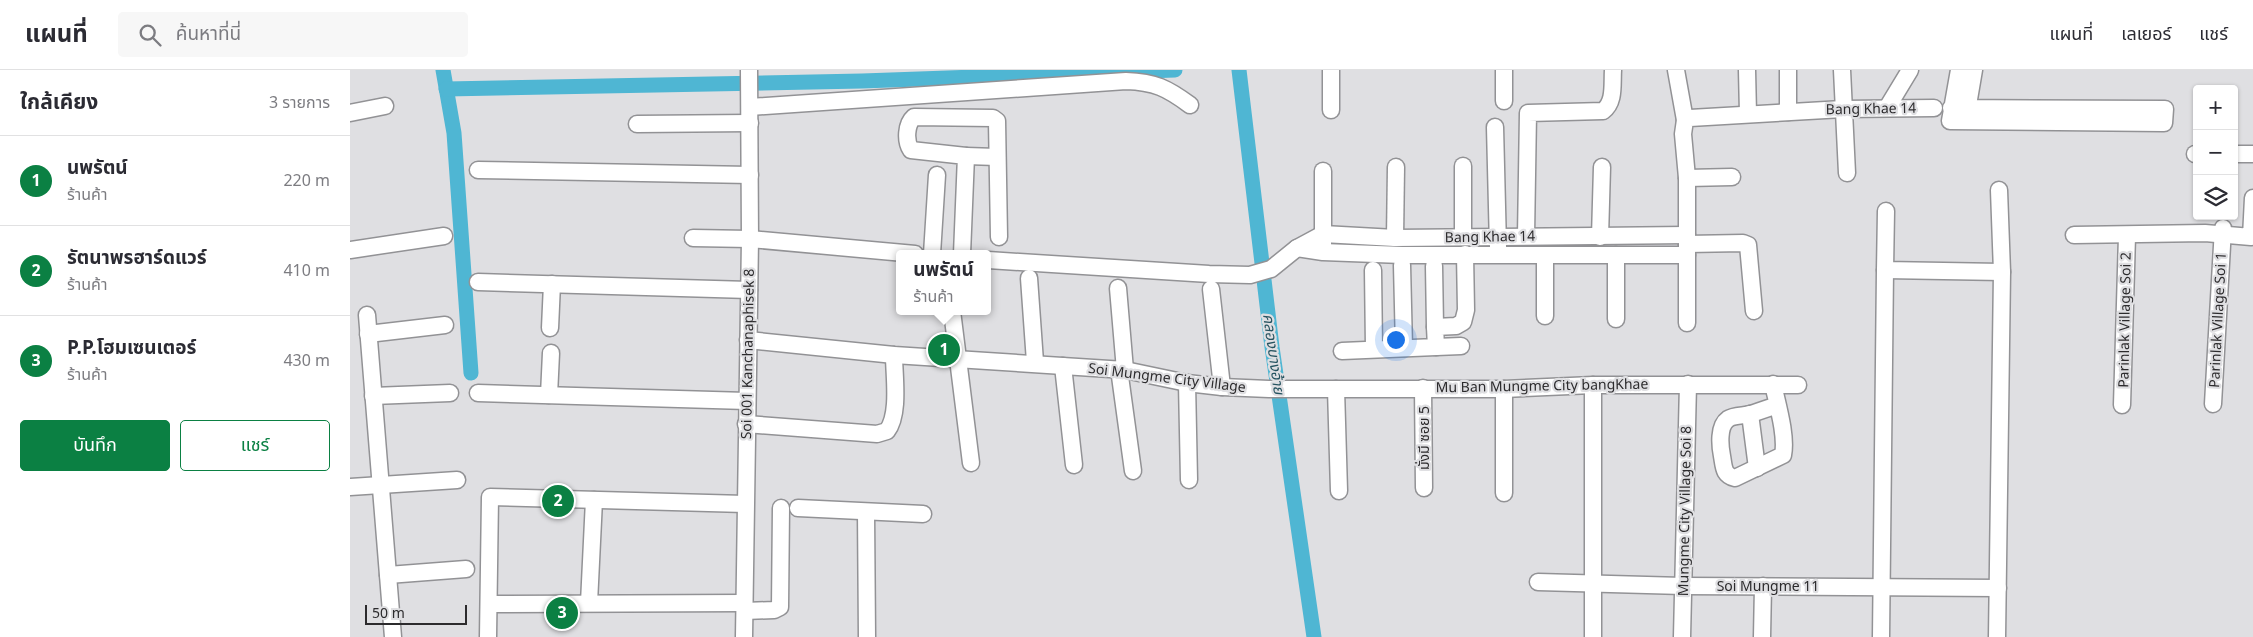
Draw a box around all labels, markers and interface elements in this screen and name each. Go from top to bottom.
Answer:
search box [118,12,468,57]
text: แผนที่ [25,17,88,53]
text: ค้นหาที่นี่ [176,20,241,49]
icon: search [136,21,164,49]
text: แผนที่ [2049,21,2093,48]
text: เลเยอร์ [2121,21,2171,48]
text: แชร์ [2199,21,2228,48]
map controls [2193,85,2238,220]
button: + [2193,85,2238,130]
text: ใกล้เคียง [20,87,98,118]
text: 3 รายการ [269,91,330,115]
street label: Bang Khae 14 [1826,98,1916,120]
button: − [2193,130,2238,175]
text: นพรัตน์ [67,154,128,183]
text: 1 [31,169,41,193]
text: 220 m [283,169,330,193]
button: layers [2193,175,2238,220]
text: ร้านค้า [67,183,107,207]
street label: Bang Khae 14 [1445,226,1535,248]
text: รัตนาพรฮาร์ดแวร์ [67,244,207,273]
popup [896,250,991,315]
street label: Parinlak Village Soi 2 [2113,252,2137,388]
street label: Parinlak Village Soi 1 [2204,252,2232,388]
text: นพรัตน์ [913,256,974,285]
text: 2 [31,259,41,283]
text: 410 m [283,259,330,283]
street label: Soi 001 Kanchanaphisek 8 [736,269,760,439]
text: ร้านค้า [67,273,107,297]
text: ร้านค้า [913,285,954,309]
water label: คลองบางอ้าย [1256,312,1290,397]
your location [1383,327,1409,353]
pin: 1 [928,331,960,369]
text: P.P.โฮมเซนเตอร์ [67,334,196,363]
text: 3 [31,349,41,373]
text: 430 m [283,349,330,373]
street label: Soi Mungme City Village [1087,358,1247,398]
text: ร้านค้า [67,363,107,387]
street label: Mu Ban Mungme City bangKhae [1436,374,1649,398]
street label: มั่งมี ซอย 5 [1414,406,1435,470]
button: บันทึก [20,420,170,471]
button: แชร์ [180,420,330,471]
street label: Mungme City Village Soi 8 [1673,426,1697,596]
pin: 2 [542,482,574,520]
street label: Soi Mungme 11 [1717,576,1819,597]
pin: 3 [546,594,578,632]
scale bar [365,602,468,625]
text: 50 m [372,603,405,624]

